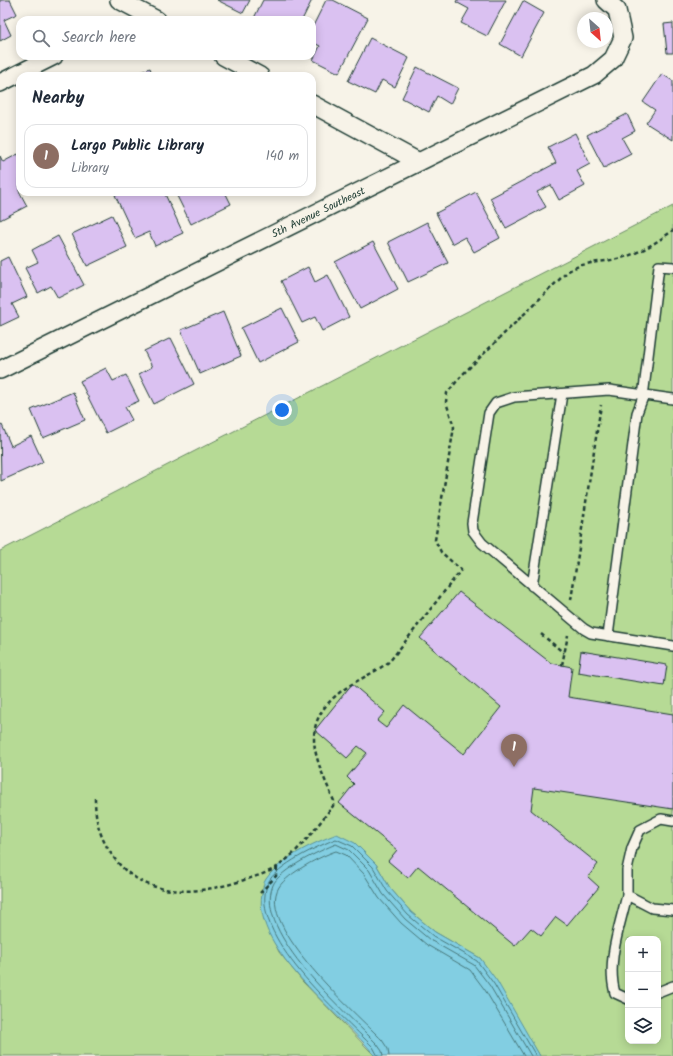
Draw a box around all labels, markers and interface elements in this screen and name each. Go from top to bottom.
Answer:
north arrow [577,12,613,48]
search box [16,16,316,60]
text: Search here [62,26,136,50]
icon: search [30,27,52,49]
text: Nearby [32,85,84,112]
text: Largo Public Library [71,134,204,158]
text: 1 [44,146,48,167]
text: 140 m [266,146,299,167]
text: Library [71,158,109,179]
street label: 5th Avenue Southeast [268,182,369,243]
your location [272,400,292,420]
pin: 1 [501,734,527,767]
map controls [625,936,661,1044]
button: + [625,936,661,972]
button: − [625,972,661,1008]
button: layers [625,1008,661,1044]

